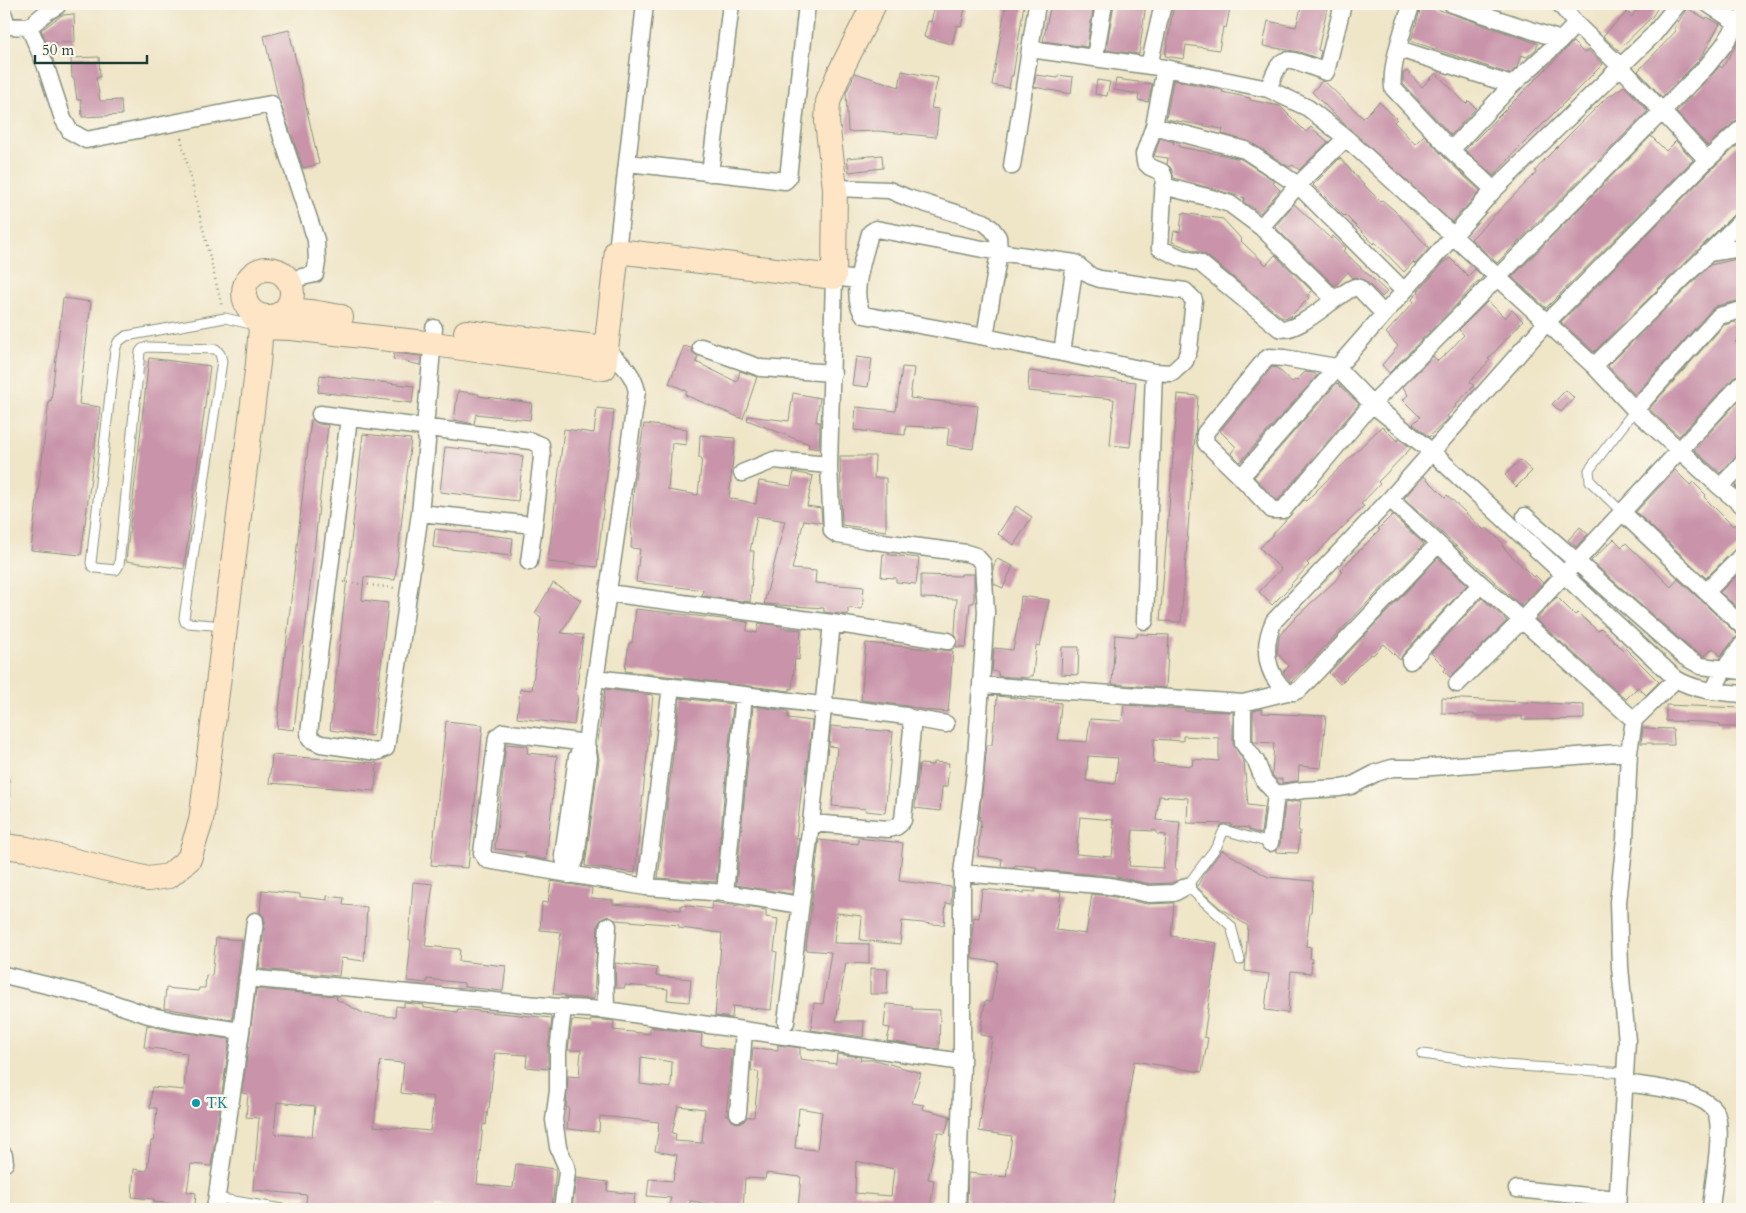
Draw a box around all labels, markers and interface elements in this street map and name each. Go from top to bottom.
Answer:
scale bar [35,32,148,64]
text: 50 m [42,40,74,60]
place label: TK [206,1093,229,1113]
marker: TK [190,1097,202,1109]

